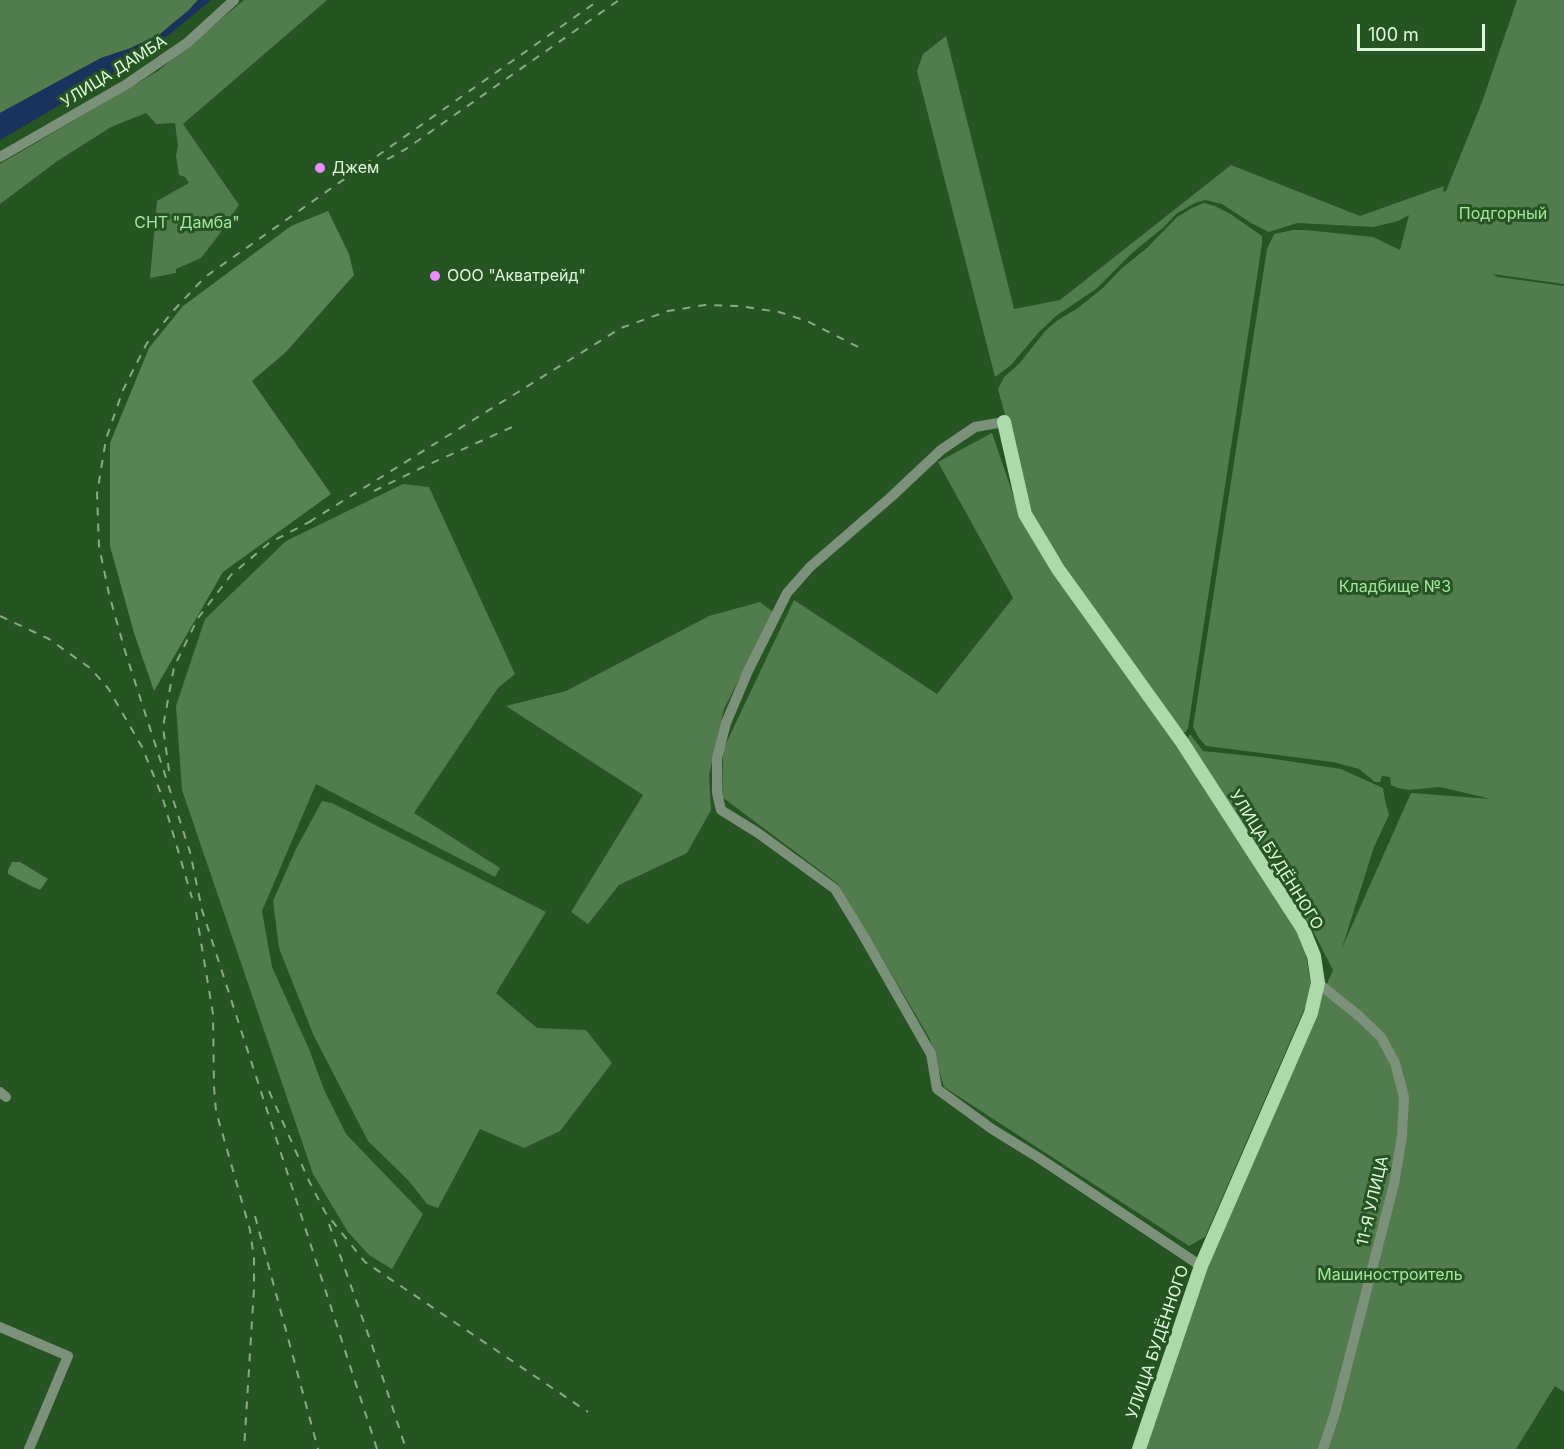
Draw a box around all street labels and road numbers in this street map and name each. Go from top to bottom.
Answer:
street label: УЛИЦА ДАМБА [58,32,170,112]
street label: УЛИЦА БУДЁННОГО [1225,787,1327,933]
street label: 11-Я УЛИЦА [1353,1154,1393,1248]
street label: УЛИЦА БУДЁННОГО [1123,1263,1193,1421]

